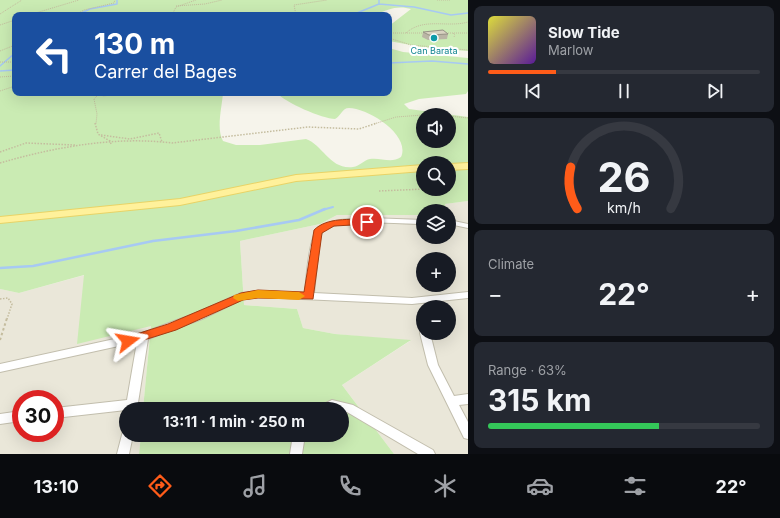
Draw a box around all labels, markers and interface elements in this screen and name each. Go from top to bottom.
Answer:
text: Slow Tide [548,23,620,42]
text: 130 m [94,27,175,61]
icon: left [28,28,80,80]
marker: Can Barata [429,33,439,43]
text: Marlow [548,42,594,58]
place label: Can Barata [411,45,457,56]
text: Carrer del Bages [94,61,237,82]
icon: previous [522,80,544,102]
icon: pause [613,80,635,102]
icon: next [704,80,726,102]
map controls [416,108,456,340]
button: sound [416,108,456,148]
text: 26 [597,152,651,202]
button: search [416,156,456,196]
text: km/h [607,199,641,216]
button: layers [416,204,456,244]
pin [350,205,384,239]
icon: arrive [356,211,378,233]
button: + [416,252,456,292]
text: Climate [488,256,534,272]
text: 22° [598,276,650,312]
text: − [488,281,503,307]
text: + [745,281,760,307]
button: − [416,300,456,340]
position arrow [107,320,149,362]
text: Range · 63% [488,362,567,378]
text: 315 km [488,382,591,418]
speed limit sign: 30 [12,390,64,442]
text: 13:11 · 1 min · 250 m [163,412,305,431]
icon: directions [146,472,174,500]
icon: music [241,472,269,500]
icon: phone [336,472,364,500]
icon: climate [431,472,459,500]
icon: car [526,472,554,500]
icon: filters [621,472,649,500]
text: 13:10 [33,476,79,497]
text: 22° [716,476,747,497]

